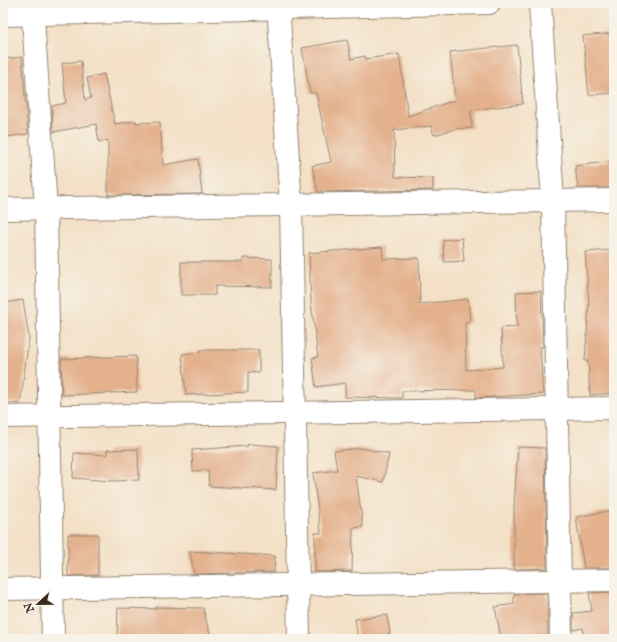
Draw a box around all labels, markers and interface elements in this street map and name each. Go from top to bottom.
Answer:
north arrow [18,584,58,624]
text: N [21,600,38,615]

